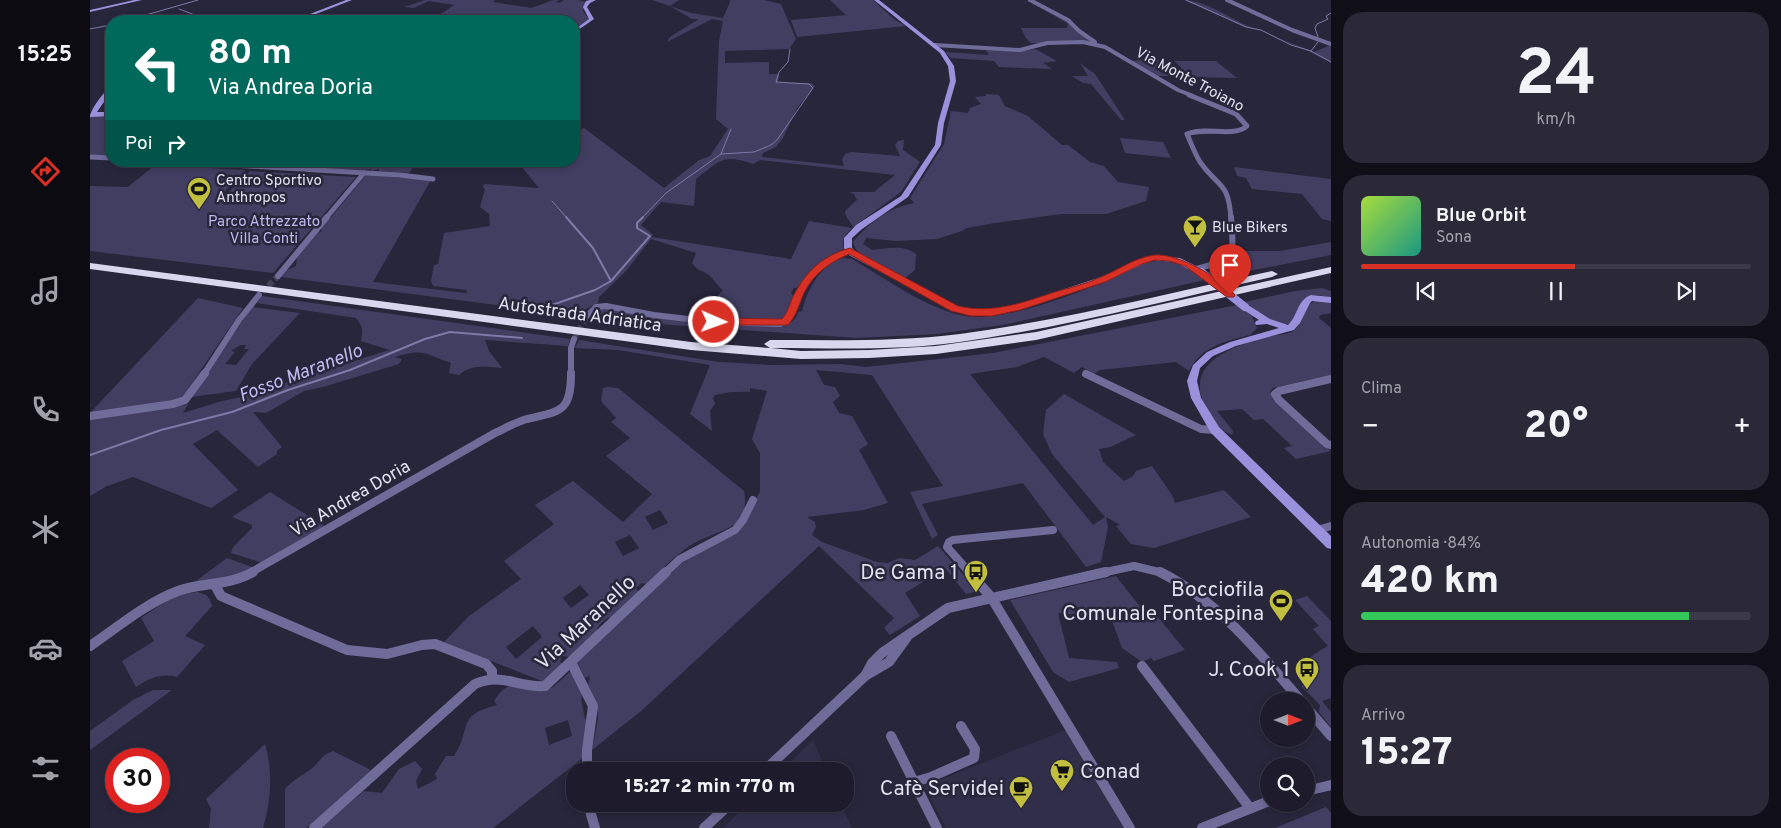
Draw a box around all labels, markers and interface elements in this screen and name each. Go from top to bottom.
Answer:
text: 80 m [208,32,292,76]
icon: left [125,35,190,100]
text: 24 [1515,36,1597,118]
text: 15:25 [18,42,72,69]
street label: Via Monte Troiano [1132,44,1247,117]
text: Via Andrea Doria [208,75,373,102]
text: km/h [1537,110,1575,130]
icon: right [162,130,190,158]
text: Poi [125,132,152,156]
icon: directions [28,154,63,189]
place label: Centro Sportivo Anthropos [216,172,322,208]
sports icon: Centro Sportivo Anthropos [186,176,212,210]
text: Blue Orbit [1436,204,1526,228]
park label: Parco Attrezzato Villa Conti [208,213,320,249]
bar icon: Blue Bikers [1182,214,1208,248]
place label: Blue Bikers [1212,219,1288,238]
text: Sona [1436,228,1472,248]
pin [1209,244,1251,295]
icon: arrive [1216,251,1244,279]
icon: music [28,273,63,308]
icon: previous [1412,277,1440,305]
icon: pause [1542,277,1570,305]
icon: next [1672,277,1700,305]
street label: Autostrada Adriatica [497,293,663,338]
position arrow [687,295,739,347]
water label: Fosso Maranello [235,339,367,408]
text: Clima [1361,379,1402,399]
icon: phone [28,392,63,427]
text: 20° [1524,403,1588,452]
text: − [1361,410,1379,446]
text: + [1733,410,1751,446]
street label: Via Andrea Doria [287,456,415,543]
icon: climate [28,512,63,547]
text: Autonomia · 84% [1361,534,1481,554]
text: 420 km [1361,558,1499,607]
bus stop icon: De Gama 1 [963,559,989,593]
place label: De Gama 1 [860,560,958,587]
street label: Via Maranello [530,570,642,677]
place label: Bocciofila Comunale Fontespina [1062,577,1264,628]
sports icon: Bocciofila Comunale Fontespina [1268,588,1294,622]
icon: car [28,631,63,666]
bus stop icon: J. Cook 1 [1294,656,1320,690]
place label: J. Cook 1 [1208,657,1290,684]
north arrow [1260,692,1315,748]
map controls [1260,692,1315,812]
text: Arrivo [1361,706,1405,726]
text: 15:27 [1361,730,1453,779]
speed limit sign: 30 [105,748,170,813]
icon: filters [28,751,63,786]
button: search [1260,757,1315,812]
supermarket icon: Conad [1049,758,1075,792]
place label: Conad [1080,759,1140,786]
text: 15:27 · 2 min · 770 m [625,775,795,799]
cafe icon: Cafè Servidei [1008,775,1034,809]
place label: Cafè Servidei [880,776,1004,803]

